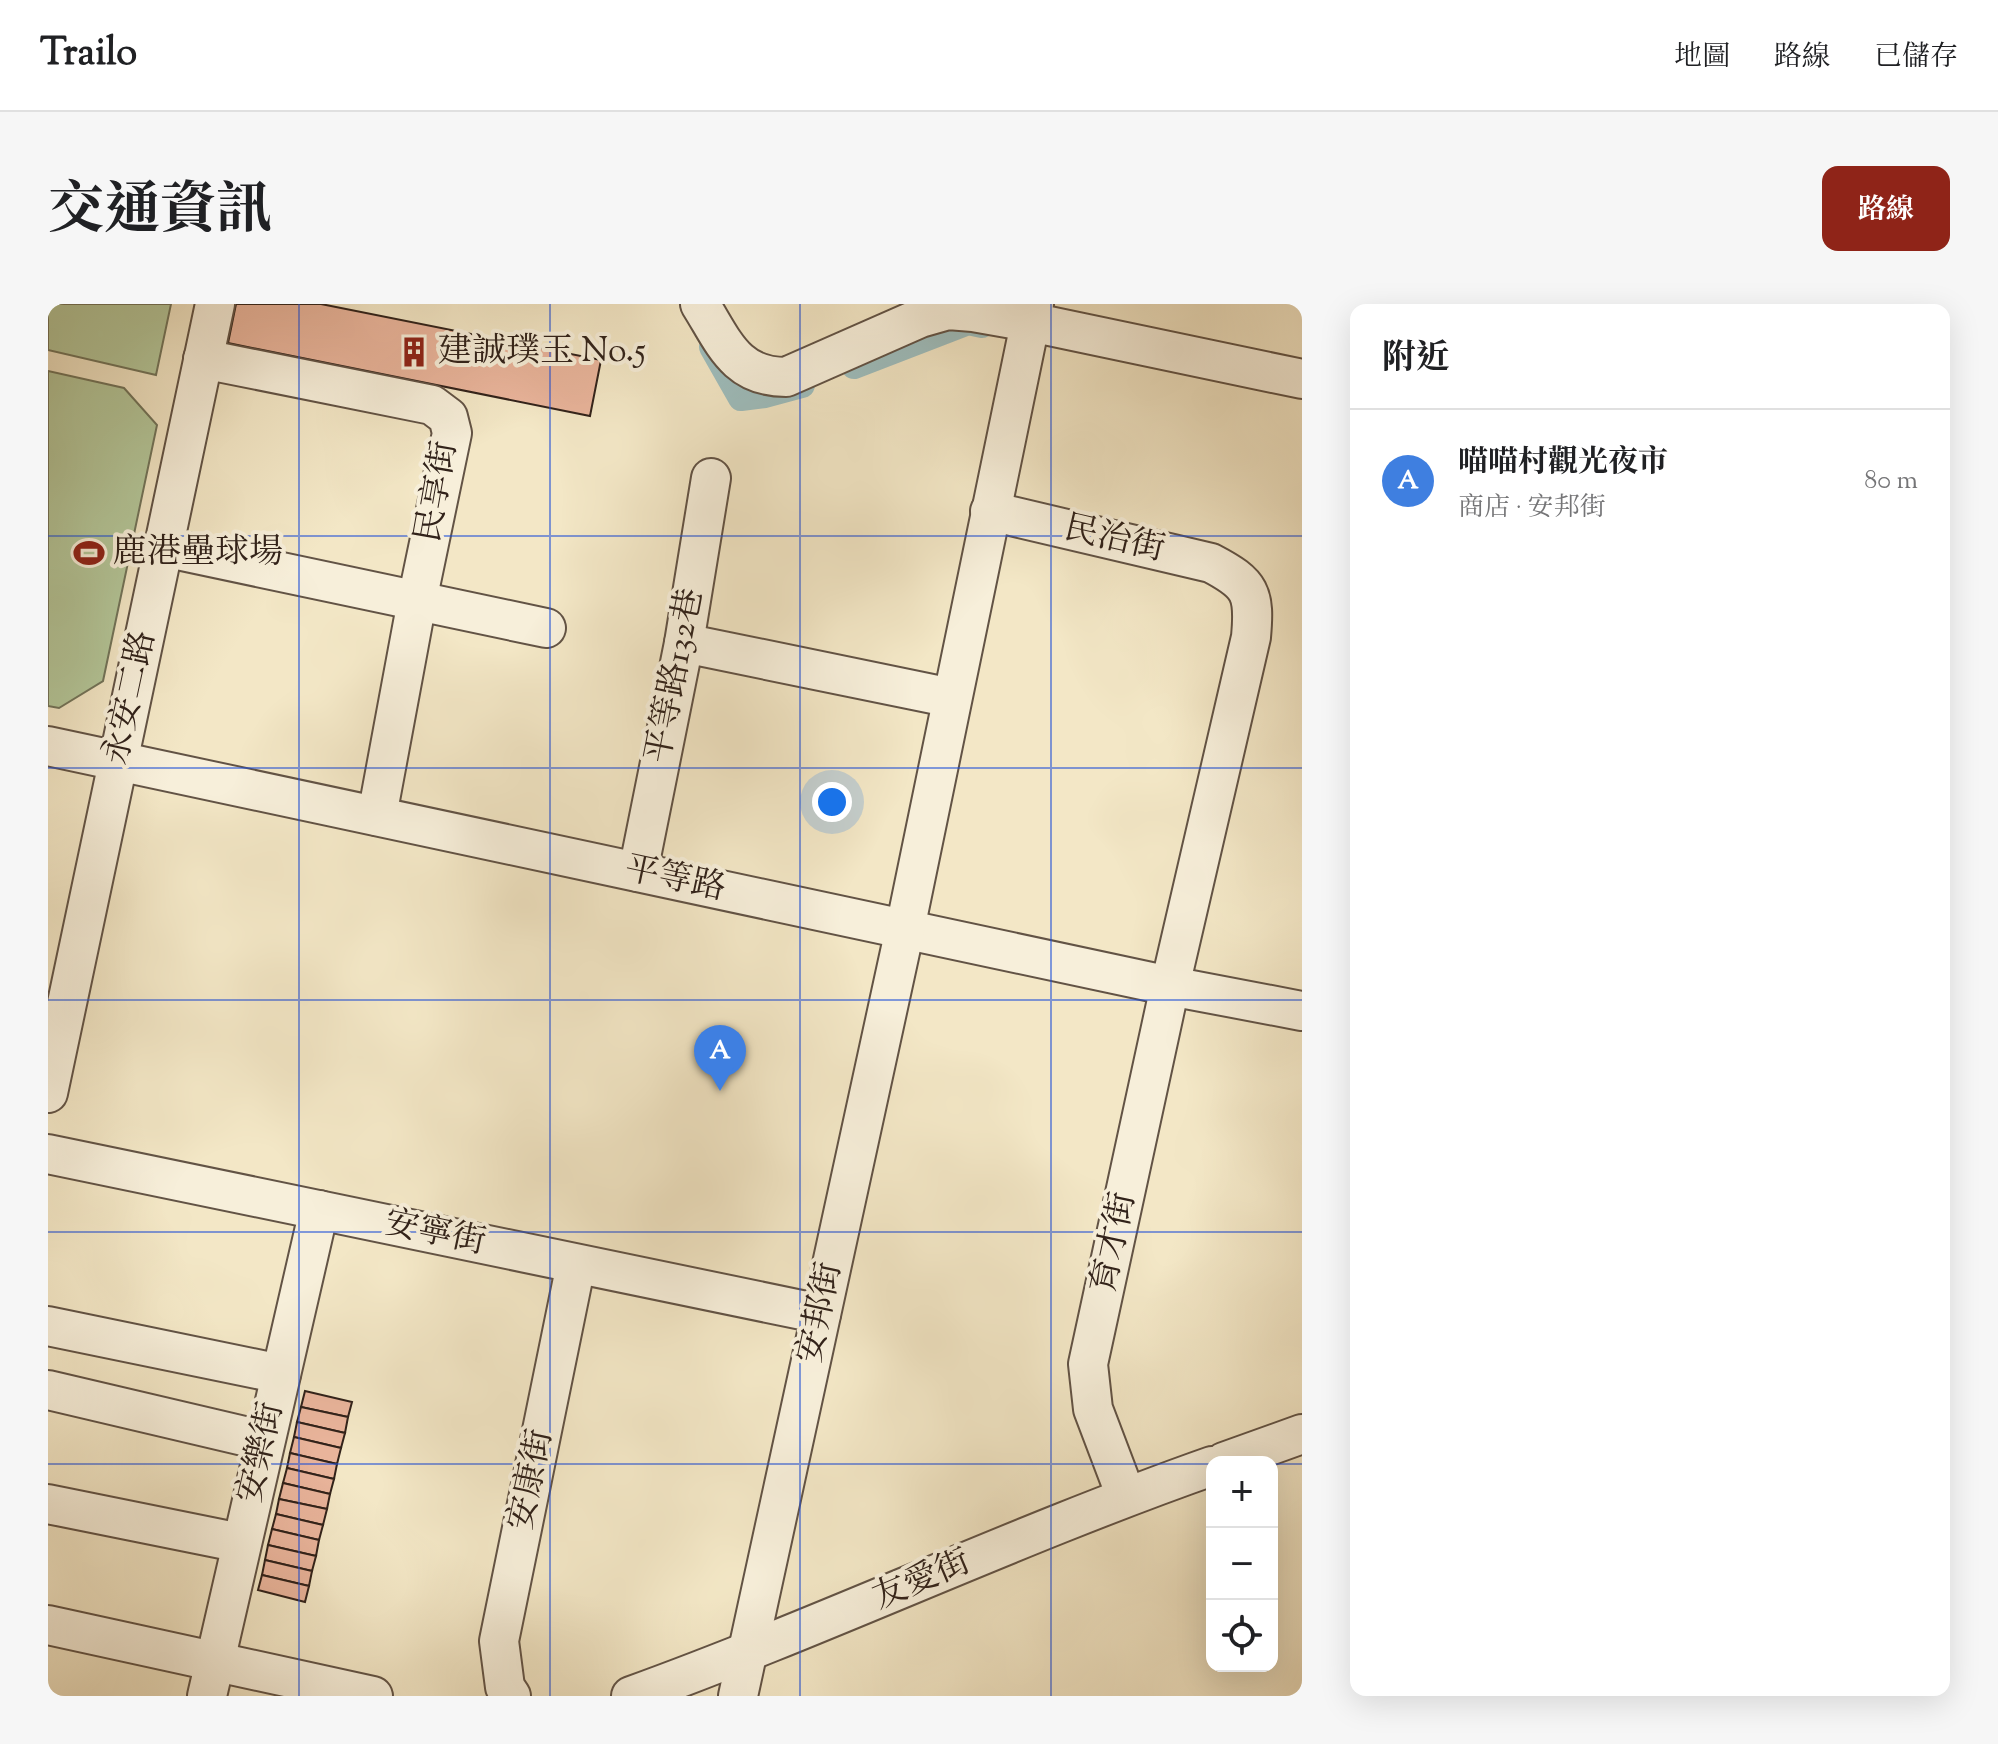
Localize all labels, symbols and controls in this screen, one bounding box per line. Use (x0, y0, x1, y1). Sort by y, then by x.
text: Trailo (40, 28, 137, 82)
text: 地圖 (1674, 38, 1730, 78)
text: 路線 (1774, 38, 1830, 78)
text: 已儲存 (1874, 38, 1958, 78)
button: 路線 (1822, 166, 1950, 251)
text: 交通資訊 (48, 173, 272, 254)
place label: 建誠璞玉 No.5 (438, 328, 646, 377)
building icon: 建誠璞玉 No.5 (397, 335, 431, 369)
text: 附近 (1382, 335, 1450, 384)
street label: 民享街 (405, 438, 471, 546)
text: 喵喵村觀光夜市 (1458, 442, 1668, 485)
text: A (1397, 463, 1419, 500)
text: 80 m (1864, 463, 1918, 500)
text: 商店 · 安邦街 (1458, 490, 1606, 527)
street label: 民治街 (1059, 505, 1169, 575)
place label: 鹿港壘球場 (113, 529, 283, 578)
sports icon: 鹿港壘球場 (72, 536, 106, 570)
street label: 平等路132巷 (635, 584, 717, 768)
street label: 永安二路 (93, 626, 169, 770)
your location (812, 782, 852, 822)
street label: 平等路 (620, 845, 730, 915)
pin: A (694, 1025, 746, 1091)
street label: 育才街 (1080, 1188, 1150, 1298)
street label: 安寧街 (380, 1199, 490, 1269)
street label: 安邦街 (786, 1258, 856, 1368)
street label: 安樂街 (227, 1398, 297, 1508)
street label: 安康街 (497, 1425, 567, 1535)
map controls (1206, 1456, 1278, 1672)
button: + (1206, 1456, 1278, 1528)
button: − (1206, 1528, 1278, 1600)
street label: 友愛街 (865, 1539, 979, 1623)
button: locate (1206, 1600, 1278, 1672)

